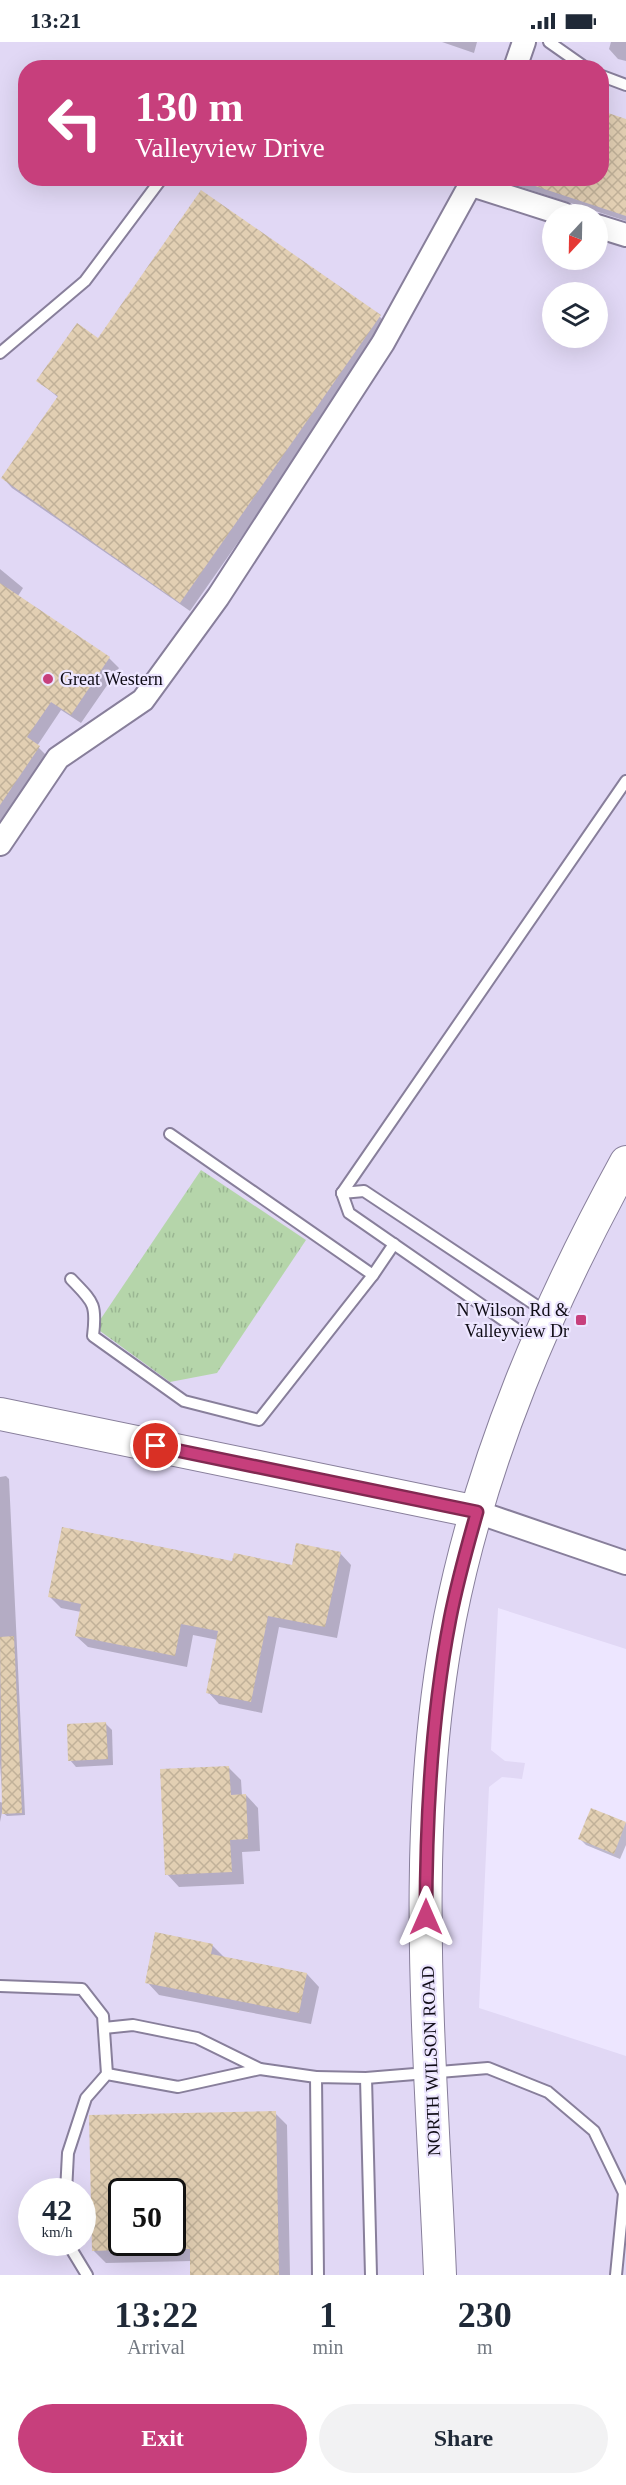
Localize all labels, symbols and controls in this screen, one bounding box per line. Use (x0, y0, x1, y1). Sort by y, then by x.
text: 13:21 (30, 8, 81, 33)
icon: left (36, 84, 114, 162)
text: 130 m (135, 84, 244, 130)
text: Valleyview Drive (135, 133, 325, 163)
north arrow (542, 204, 608, 270)
map controls (542, 204, 608, 348)
button: layers (542, 282, 608, 348)
place label: Great Western (60, 669, 163, 689)
marker: Great Western (41, 672, 55, 686)
place label: N Wilson Rd & Valleyview Dr (457, 1300, 569, 1341)
marker: N Wilson Rd & Valleyview Dr (574, 1313, 588, 1327)
pin (130, 1420, 181, 1471)
icon: arrive (139, 1429, 172, 1462)
position arrow (394, 1885, 458, 1949)
street label: NORTH WILSON ROAD (418, 1965, 444, 2157)
speed limit sign: 50 (108, 2178, 186, 2256)
text: 42 (42, 2193, 72, 2226)
text: km/h (42, 2224, 72, 2240)
text: 13:22 (114, 2295, 198, 2335)
text: 1 (319, 2295, 337, 2335)
text: 230 (458, 2295, 512, 2335)
text: Arrival (127, 2336, 185, 2358)
text: min (312, 2336, 344, 2358)
text: m (477, 2336, 493, 2358)
button: Exit (18, 2404, 307, 2473)
button: Share (319, 2404, 608, 2473)

